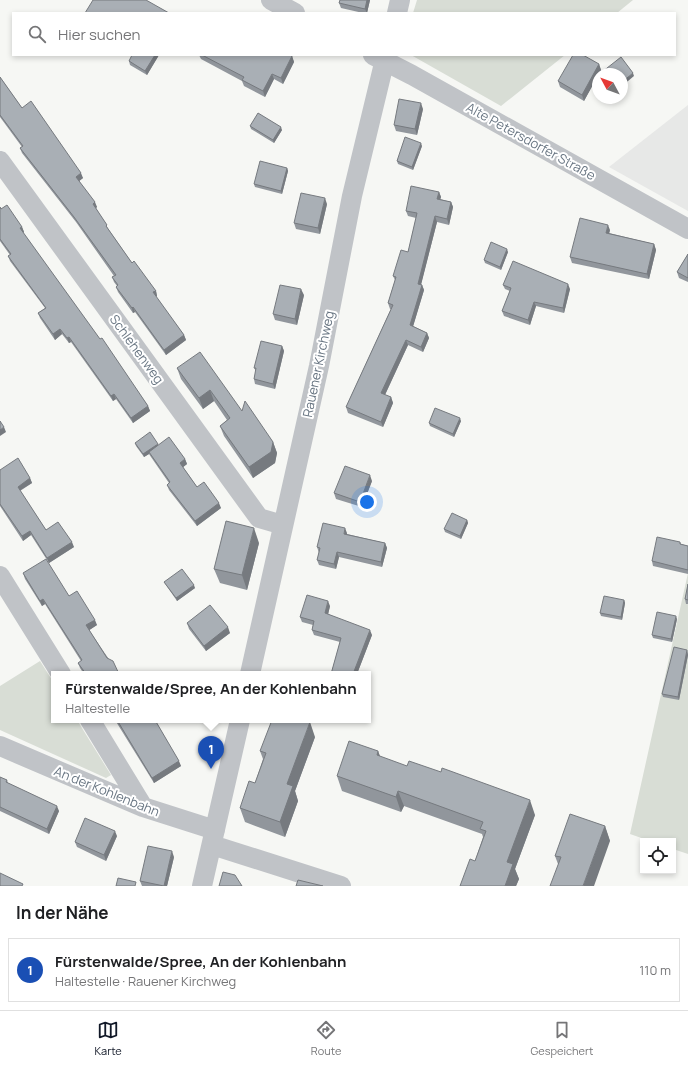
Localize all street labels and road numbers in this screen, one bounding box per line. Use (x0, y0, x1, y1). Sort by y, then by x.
street label: Alte Petersdorfer Straße (463, 98, 599, 184)
street label: Rauener Kirchweg (298, 309, 338, 419)
street label: Schlehenweg (106, 311, 168, 387)
street label: An der Kohlenbahn (52, 762, 162, 820)

